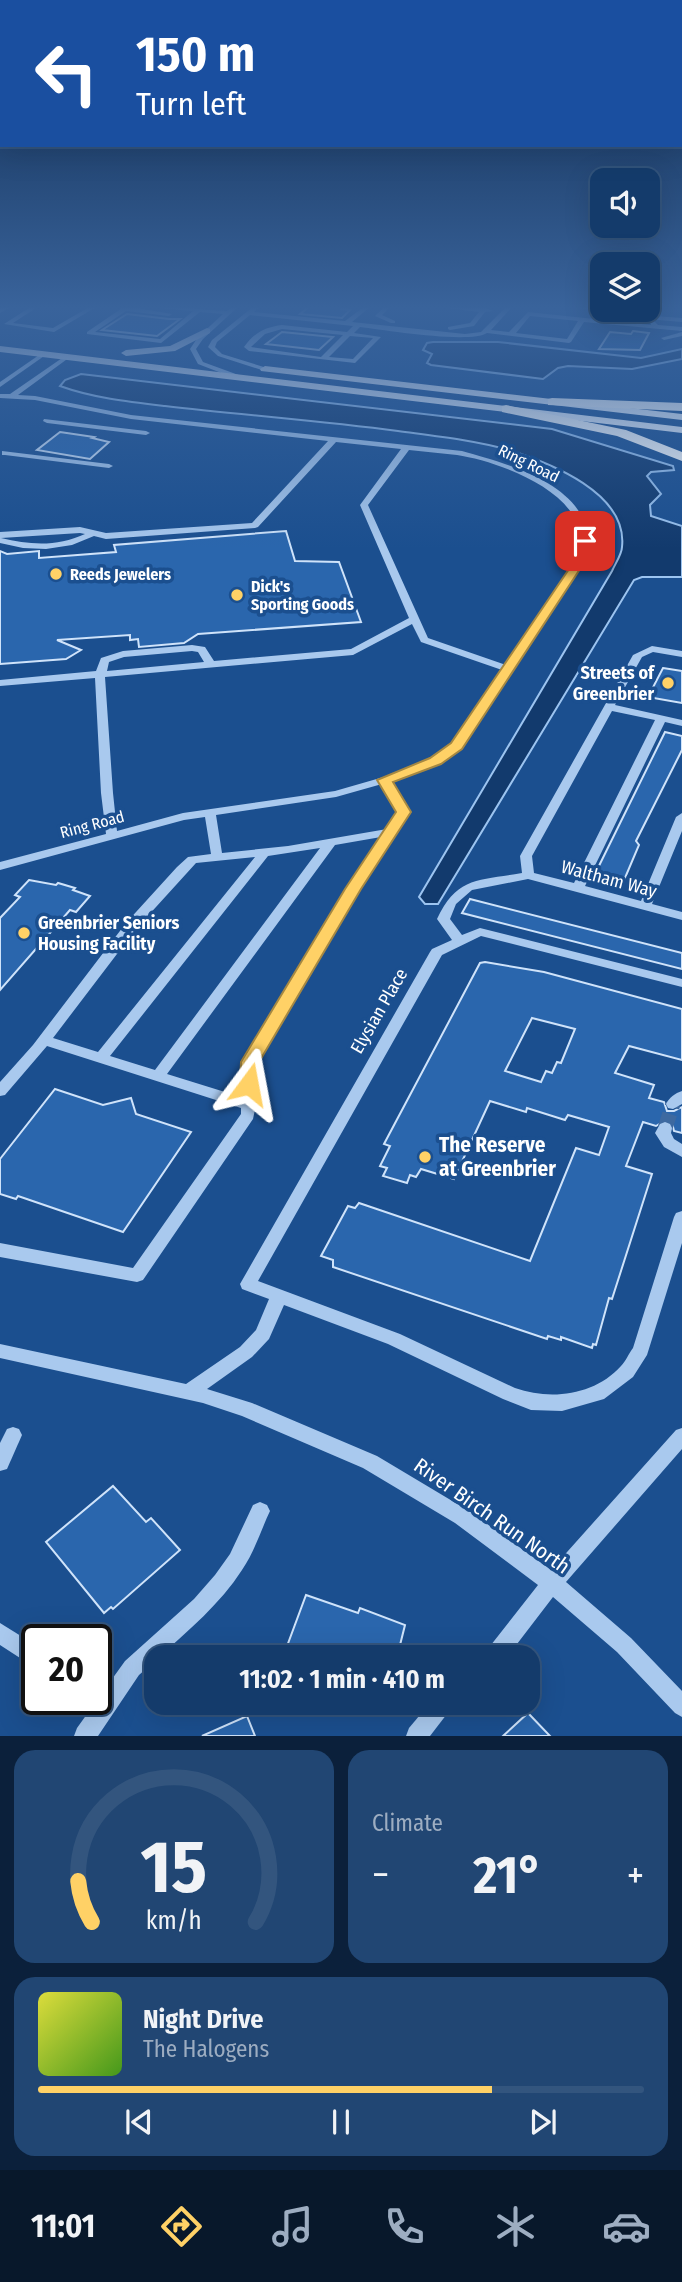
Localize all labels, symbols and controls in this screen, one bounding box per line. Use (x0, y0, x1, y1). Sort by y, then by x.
text: 150 m (136, 25, 255, 84)
icon: left (21, 28, 112, 119)
text: Turn left (136, 85, 246, 123)
map controls (590, 168, 660, 322)
button: sound (590, 168, 660, 238)
button: layers (590, 252, 660, 322)
street label: Ring Road (495, 441, 562, 486)
pin (555, 511, 615, 571)
icon: arrive (566, 522, 604, 560)
place label: Reeds Jewelers (70, 565, 171, 584)
marker: Reeds Jewelers (48, 566, 64, 582)
place label: Dick's Sporting Goods (251, 577, 354, 614)
marker: Dick's Sporting Goods (229, 587, 245, 603)
place label: Streets of Greenbrier (573, 662, 656, 705)
marker: Streets of Greenbrier (660, 675, 676, 691)
street label: Ring Road (58, 807, 126, 842)
street label: Waltham Way (559, 856, 659, 902)
place label: Greenbrier Seniors Housing Facility (38, 912, 179, 955)
marker: Greenbrier Seniors Housing Facility (16, 925, 32, 941)
street label: Elysian Place (346, 964, 412, 1057)
position arrow (212, 1047, 286, 1121)
place label: The Reserve at Greenbrier (439, 1132, 556, 1182)
marker: The Reserve at Greenbrier (417, 1149, 433, 1165)
street label: River Birch Run North (409, 1452, 575, 1580)
speed limit sign: 20 (21, 1624, 112, 1715)
text: 11:02 · 1 min · 410 m (239, 1664, 445, 1695)
text: Climate (372, 1809, 443, 1837)
text: 15 (141, 1825, 207, 1912)
text: 21° (473, 1844, 543, 1907)
text: − (372, 1852, 389, 1898)
text: + (627, 1852, 644, 1898)
text: km/h (146, 1906, 202, 1936)
text: Night Drive (143, 2004, 263, 2035)
text: The Halogens (143, 2035, 269, 2063)
icon: previous (120, 2103, 158, 2141)
icon: pause (322, 2103, 360, 2141)
icon: next (524, 2103, 562, 2141)
icon: directions (157, 2202, 206, 2251)
icon: music (268, 2202, 317, 2251)
icon: phone (380, 2202, 429, 2251)
icon: climate (491, 2202, 540, 2251)
icon: car (602, 2202, 651, 2251)
text: 11:01 (31, 2207, 95, 2245)

